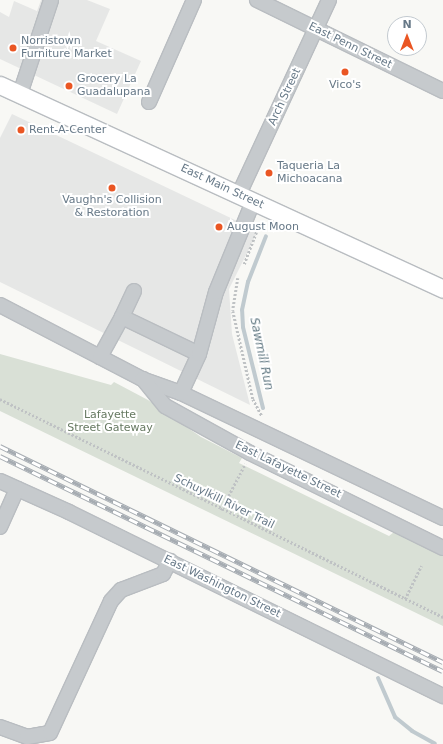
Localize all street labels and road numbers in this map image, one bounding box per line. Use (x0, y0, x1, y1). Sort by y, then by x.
street label: East Penn Street (306, 20, 394, 72)
street label: Arch Street (266, 66, 304, 128)
street label: East Main Street (178, 162, 266, 212)
street label: East Lafayette Street (233, 439, 343, 501)
street label: Schuylkill River Trail (172, 472, 276, 532)
street label: East Washington Street (161, 553, 283, 621)

